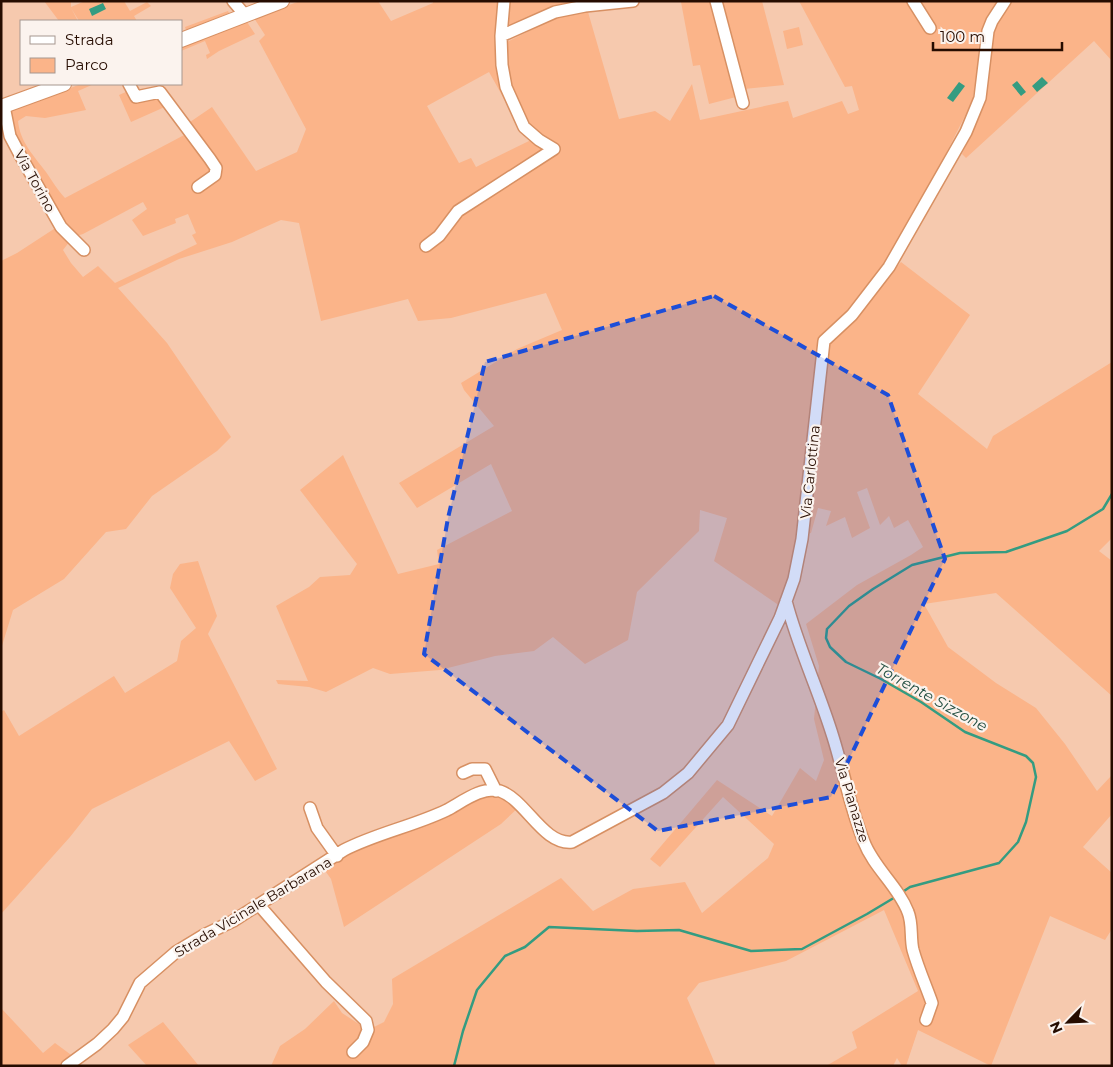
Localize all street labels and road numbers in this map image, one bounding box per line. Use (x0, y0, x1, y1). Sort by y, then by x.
street label: Via Torino (10, 147, 60, 216)
street label: Via Carlottina (796, 424, 824, 520)
street label: Via Pianazze (831, 755, 873, 845)
street label: Strada Vicinale Barbarana (171, 853, 335, 961)

